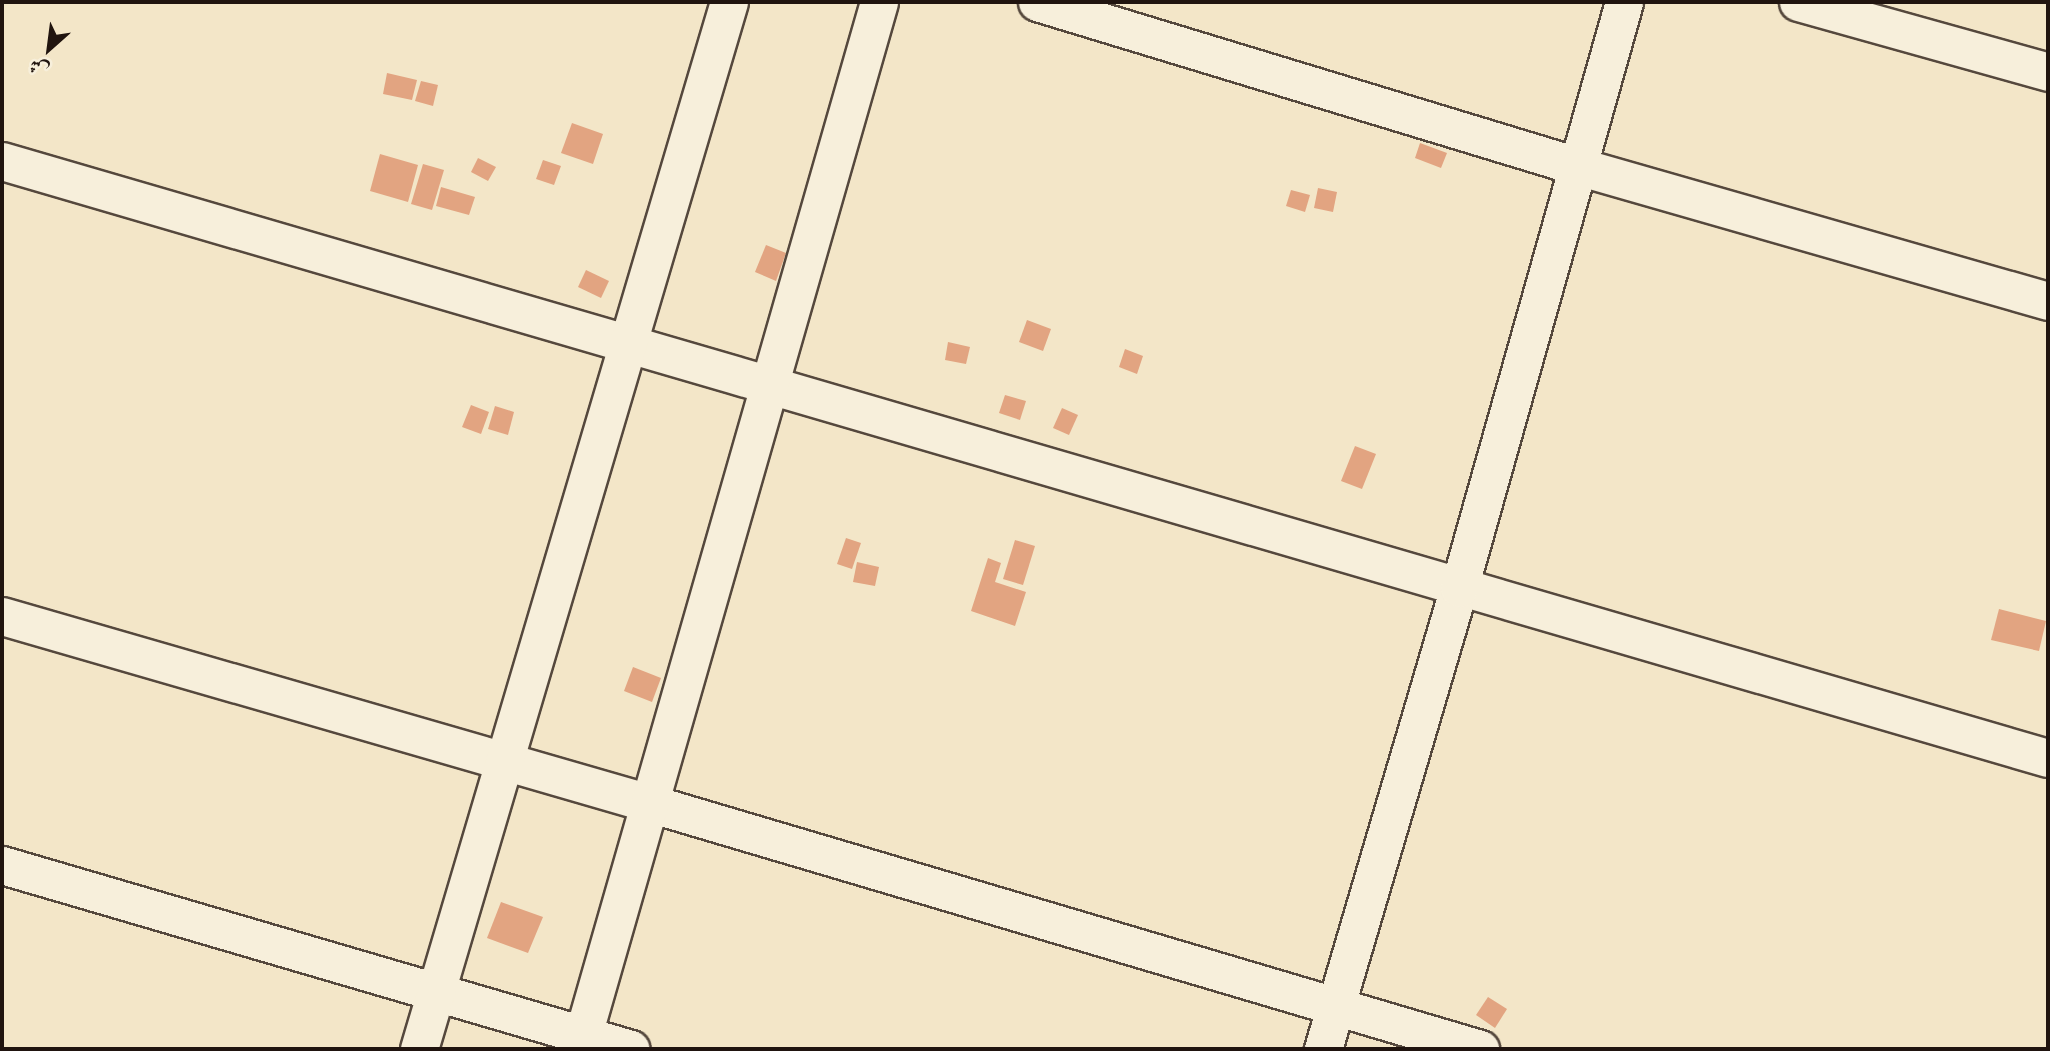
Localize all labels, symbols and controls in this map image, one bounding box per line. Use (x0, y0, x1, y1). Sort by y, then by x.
north arrow (14, 14, 84, 84)
text: ش (25, 53, 53, 83)

